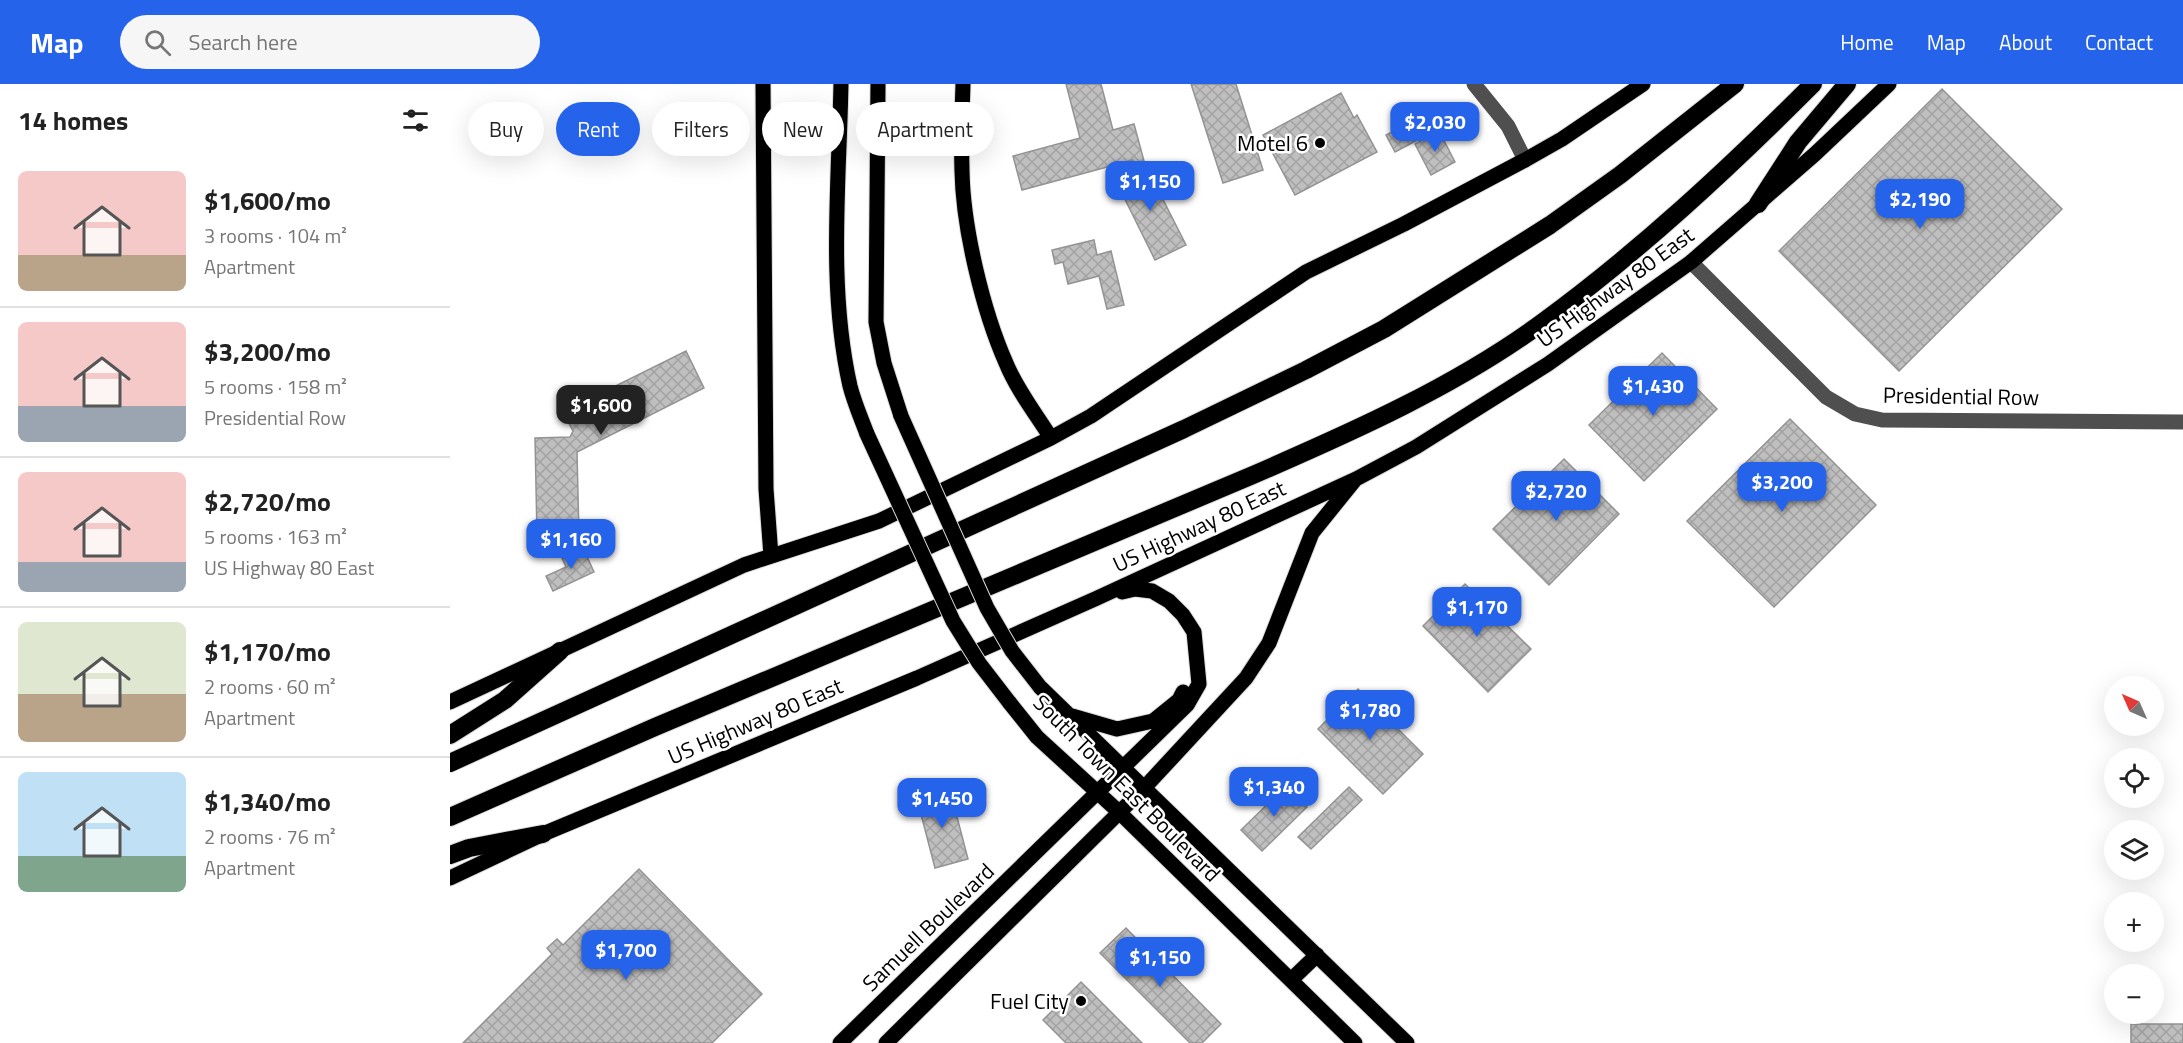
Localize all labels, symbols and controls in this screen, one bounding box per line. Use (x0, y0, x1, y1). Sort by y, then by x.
search box (120, 15, 540, 69)
text: Map (30, 21, 84, 64)
text: Search here (189, 25, 298, 59)
icon: search (141, 26, 174, 59)
text: Home (1840, 26, 1894, 58)
text: Map (1927, 26, 1966, 58)
text: About (1999, 26, 2052, 58)
text: Contact (2085, 26, 2153, 58)
text: 14 homes (18, 101, 128, 140)
chip: Buy (468, 102, 544, 156)
chip: Rent (556, 102, 640, 156)
chip: Filters (652, 102, 750, 156)
chip: New (762, 102, 844, 156)
chip: Apartment (856, 102, 994, 156)
pin: $2,030 (1386, 102, 1484, 153)
icon: filters (399, 104, 432, 137)
text: $2,030 (1404, 106, 1466, 137)
place label: Motel 6 (1237, 126, 1308, 160)
marker: Motel 6 (1313, 136, 1327, 150)
pin: $1,150 (1101, 161, 1199, 212)
text: $1,150 (1119, 165, 1181, 196)
pin: $2,190 (1871, 179, 1969, 230)
text: $1,600/mo (204, 181, 331, 220)
text: $2,190 (1889, 183, 1951, 214)
icon: home (66, 195, 138, 267)
street label: US Highway 80 East (1529, 218, 1701, 356)
text: 3 rooms · 104 m² (204, 220, 347, 251)
text: Apartment (204, 251, 295, 282)
text: $3,200/mo (204, 332, 331, 371)
icon: home (66, 346, 138, 418)
pin: $1,430 (1604, 366, 1702, 417)
text: $1,430 (1622, 370, 1684, 401)
text: 5 rooms · 158 m² (204, 371, 347, 402)
street label: Presidential Row (1883, 378, 2040, 414)
pin: $1,600 (552, 385, 650, 436)
text: $1,600 (570, 389, 632, 420)
text: Presidential Row (204, 402, 346, 433)
pin: $3,200 (1733, 462, 1831, 513)
text: $3,200 (1751, 466, 1813, 497)
street label: US Highway 80 East (1107, 471, 1291, 581)
pin: $2,720 (1507, 471, 1605, 522)
text: $2,720 (1525, 475, 1587, 506)
text: $2,720/mo (204, 482, 331, 521)
icon: home (66, 496, 138, 568)
pin: $1,160 (522, 519, 620, 570)
text: 5 rooms · 163 m² (204, 521, 347, 552)
text: $1,160 (540, 523, 602, 554)
text: US Highway 80 East (204, 552, 374, 583)
pin: $1,170 (1428, 587, 1526, 638)
text: $1,170 (1446, 591, 1508, 622)
text: $1,170/mo (204, 632, 331, 671)
icon: home (66, 646, 138, 718)
street label: US Highway 80 East (662, 669, 848, 773)
text: 2 rooms · 60 m² (204, 671, 336, 702)
north arrow (2104, 676, 2164, 736)
map controls (2104, 676, 2164, 1024)
street label: South Town East Boulevard (1025, 686, 1229, 890)
pin: $1,780 (1321, 690, 1419, 741)
text: $1,780 (1339, 694, 1401, 725)
text: Apartment (204, 702, 295, 733)
button: locate (2104, 748, 2164, 808)
pin: $1,340 (1225, 767, 1323, 818)
text: $1,340 (1243, 771, 1305, 802)
pin: $1,450 (893, 778, 991, 829)
text: $1,340/mo (204, 782, 331, 821)
text: $1,450 (911, 782, 973, 813)
icon: home (66, 796, 138, 868)
button: layers (2104, 820, 2164, 880)
text: 2 rooms · 76 m² (204, 821, 336, 852)
text: Apartment (204, 852, 295, 883)
street label: Samuell Boulevard (854, 855, 1002, 999)
button: + (2104, 892, 2164, 952)
pin: $1,700 (577, 930, 675, 981)
text: $1,700 (595, 934, 657, 965)
pin: $1,150 (1111, 937, 1209, 988)
text: $1,150 (1129, 941, 1191, 972)
button: − (2104, 964, 2164, 1024)
place label: Fuel City (990, 984, 1069, 1018)
marker: Fuel City (1074, 994, 1088, 1008)

